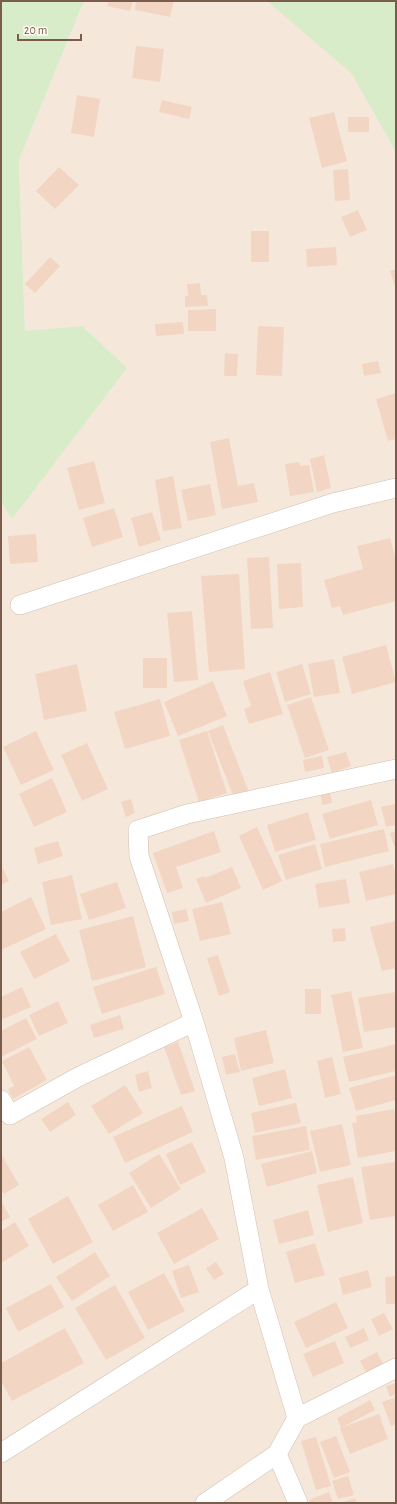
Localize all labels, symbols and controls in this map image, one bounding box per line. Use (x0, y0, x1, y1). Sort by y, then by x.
scale bar (18, 16, 81, 42)
text: 20 m (24, 24, 47, 36)

